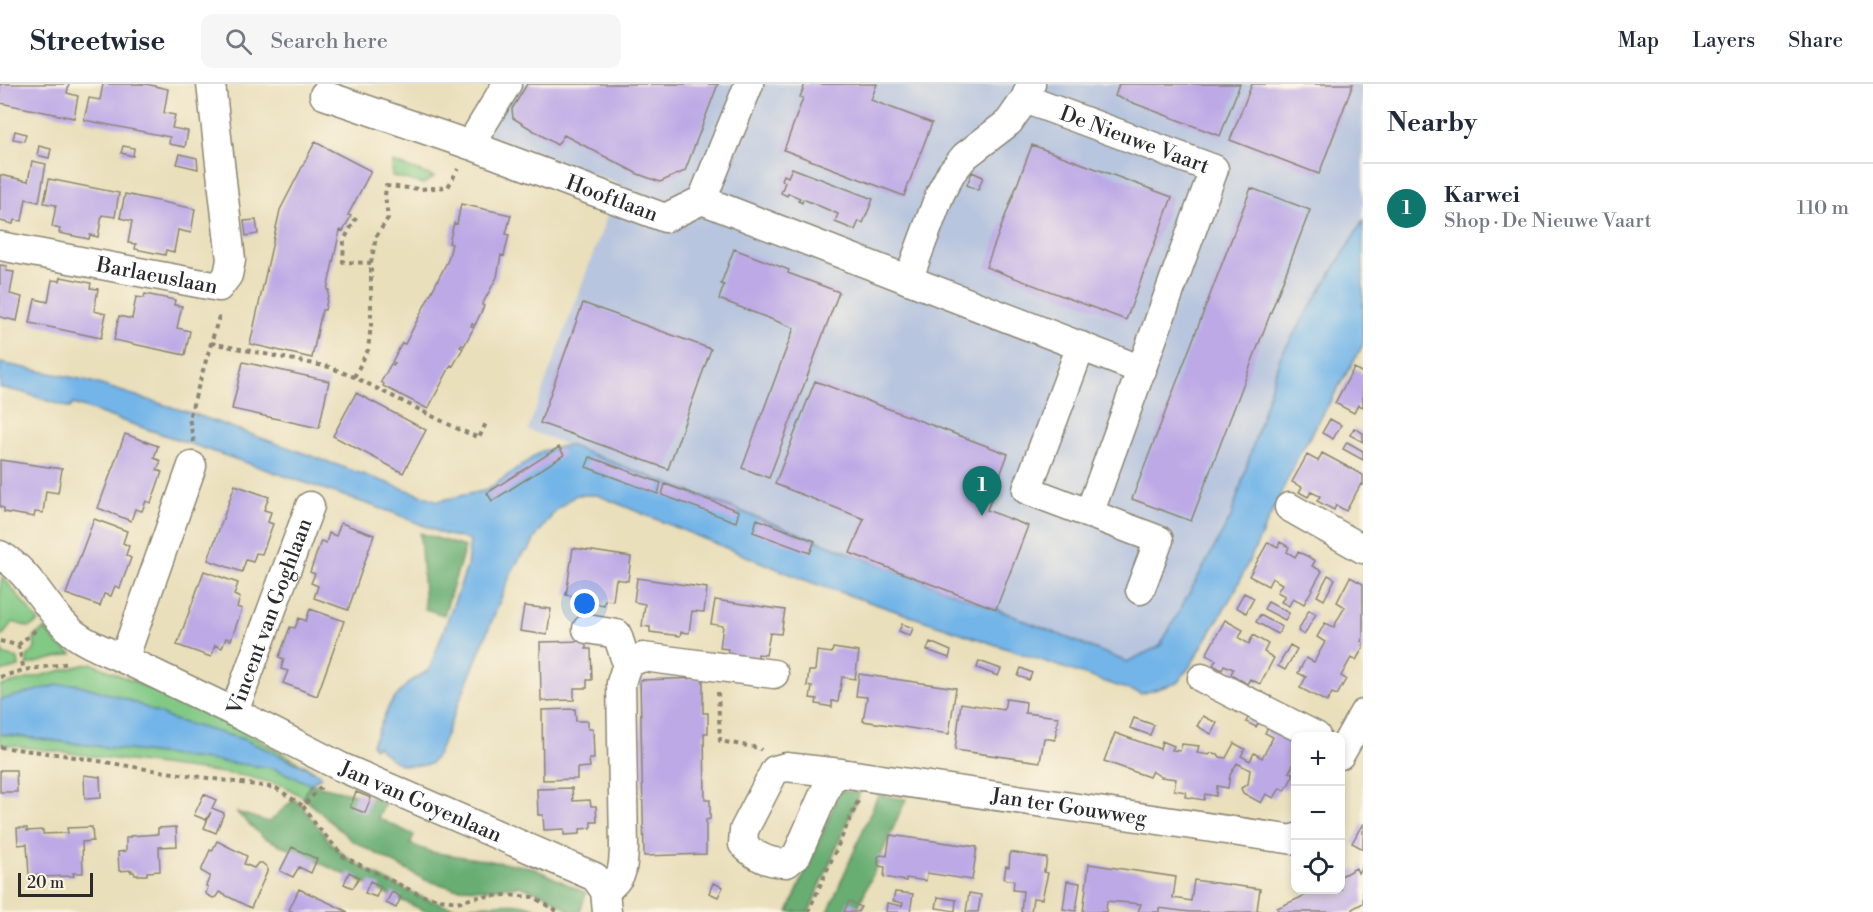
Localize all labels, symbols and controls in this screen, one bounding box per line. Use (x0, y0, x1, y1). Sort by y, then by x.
search box (201, 14, 621, 68)
text: Streetwise (30, 24, 165, 59)
icon: search (222, 25, 255, 58)
text: Search here (270, 28, 388, 55)
text: Map (1618, 28, 1659, 54)
text: Layers (1692, 28, 1755, 54)
text: Share (1788, 28, 1843, 54)
street label: De Nieuwe Vaart (1056, 101, 1213, 180)
text: Nearby (1387, 107, 1477, 139)
street label: Hooftlaan (562, 170, 662, 228)
text: Karwei (1444, 182, 1520, 209)
text: 1 (1402, 196, 1411, 221)
text: 110 m (1797, 196, 1849, 221)
text: Shop · De Nieuwe Vaart (1444, 209, 1651, 234)
street label: Barlaeuslaan (93, 252, 220, 301)
pin: 1 (962, 466, 1002, 516)
street label: Vincent van Goghlaan (222, 514, 319, 719)
your location (570, 589, 599, 618)
map controls (1291, 732, 1345, 894)
button: + (1291, 732, 1345, 786)
street label: Jan van Goyenlaan (334, 756, 506, 849)
street label: Jan ter Gouwweg (988, 783, 1149, 832)
button: − (1291, 786, 1345, 840)
button: locate (1291, 840, 1345, 894)
scale bar (18, 870, 93, 898)
text: 20 m (27, 873, 64, 893)

